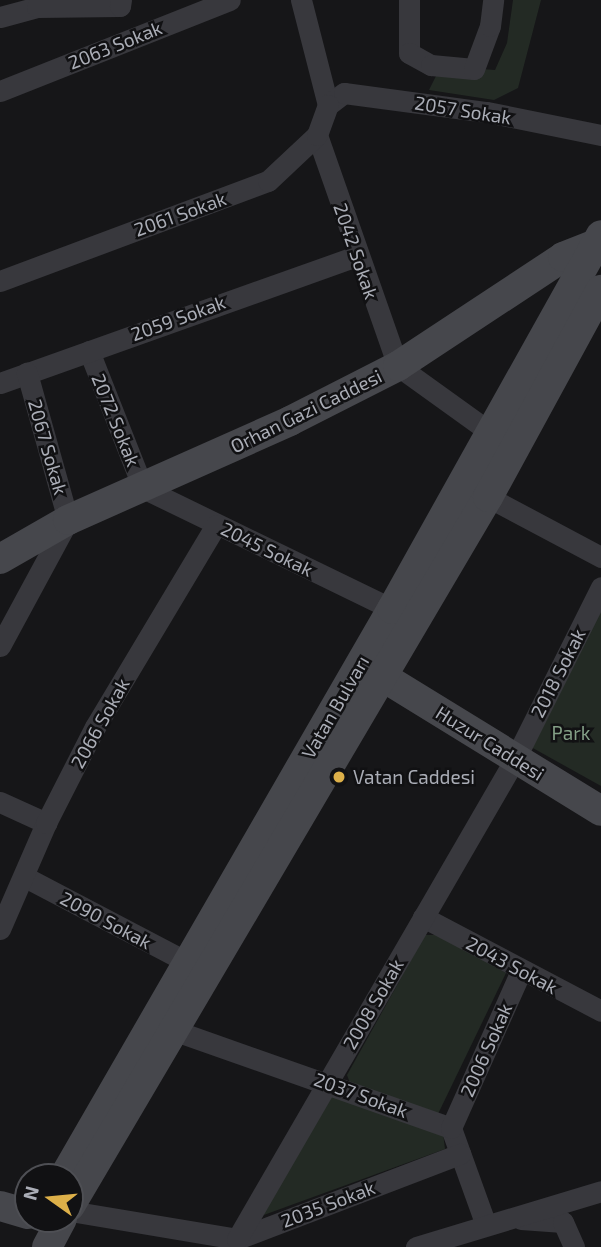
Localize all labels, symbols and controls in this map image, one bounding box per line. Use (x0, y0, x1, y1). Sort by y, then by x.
street label: 2063 Sokak (65, 16, 165, 74)
street label: 2057 Sokak (413, 91, 513, 129)
street label: 2061 Sokak (131, 187, 229, 241)
street label: 2042 Sokak (329, 200, 383, 302)
street label: 2059 Sokak (128, 290, 228, 346)
street label: Orhan Gazi Caddesi (227, 364, 385, 458)
street label: 2072 Sokak (87, 370, 145, 470)
street label: 2067 Sokak (24, 397, 72, 497)
street label: 2045 Sokak (217, 517, 317, 581)
street label: 2018 Sokak (526, 625, 590, 721)
street label: Vatan Bulvarı (296, 652, 374, 762)
street label: 2066 Sokak (66, 674, 134, 772)
street label: Huzur Caddesi (432, 701, 548, 785)
park label: Park (552, 722, 590, 744)
place label: Vatan Caddesi (353, 766, 475, 788)
marker: Vatan Caddesi (331, 769, 347, 785)
street label: 2090 Sokak (57, 886, 155, 954)
street label: 2043 Sokak (463, 931, 561, 999)
street label: 2008 Sokak (338, 955, 408, 1053)
street label: 2006 Sokak (455, 1000, 517, 1100)
street label: 2037 Sokak (311, 1068, 411, 1122)
north arrow (14, 1163, 84, 1233)
street label: 2035 Sokak (278, 1176, 378, 1232)
text: N (17, 1183, 43, 1203)

